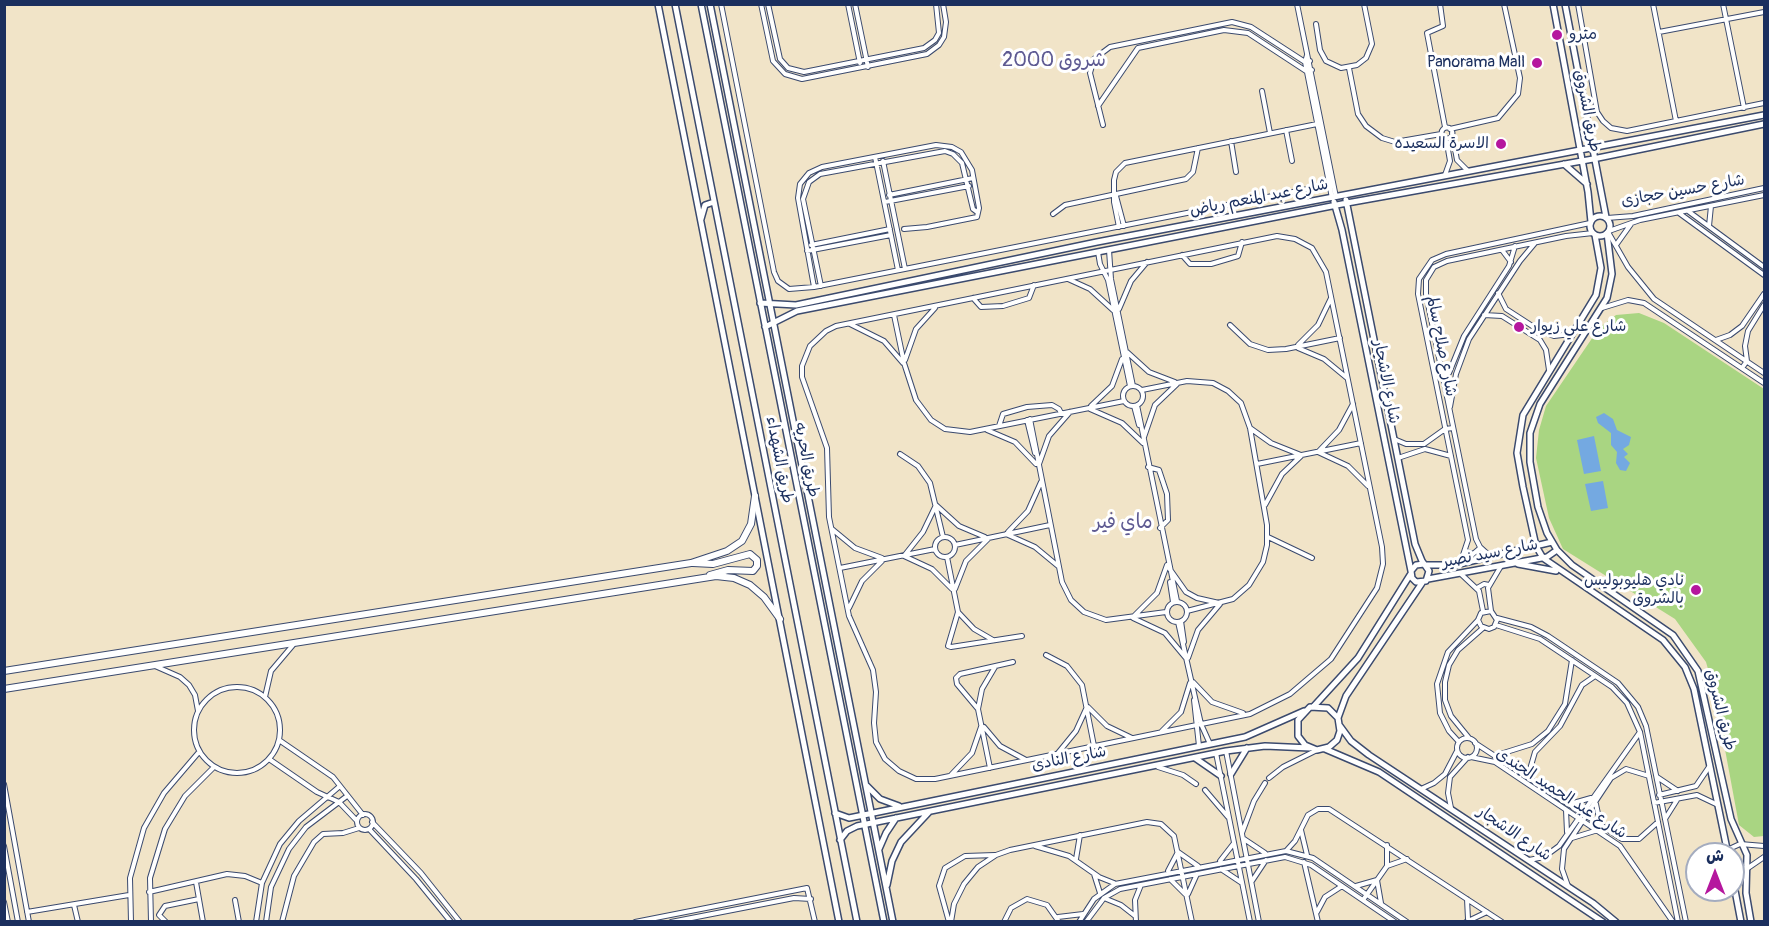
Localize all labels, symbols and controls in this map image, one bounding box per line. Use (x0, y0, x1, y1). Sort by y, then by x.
place label: مترو (1569, 25, 1597, 45)
marker: مترو (1550, 28, 1564, 42)
district label: شروق 2000 (1002, 49, 1106, 73)
place label: Panorama Mall (1427, 53, 1525, 73)
marker: Panorama Mall (1530, 56, 1544, 70)
street label: طريق الشروق (1570, 68, 1604, 154)
place label: الاسرة السعيده (1395, 134, 1489, 154)
marker: الاسرة السعيده (1494, 137, 1508, 151)
street label: شارع حسين حجازى (1620, 171, 1746, 211)
street label: شارع عبد المنعم رياض (1188, 175, 1330, 221)
street label: شارع صلاح سالم (1422, 294, 1460, 398)
place label: شارع علي زيوار (1531, 317, 1626, 337)
marker: شارع علي زيوار (1512, 320, 1526, 334)
street label: شارع الاشجار (1368, 338, 1404, 426)
street label: طريق الشهداء (761, 415, 797, 505)
street label: طريق الحريه (789, 421, 823, 499)
district label: ماي فير (1093, 511, 1153, 535)
street label: شارع سيد نصير (1440, 535, 1540, 573)
place label: نادي هليوبوليس بالشروق (1584, 571, 1684, 609)
marker: نادي هليوبوليس بالشروق (1689, 583, 1703, 597)
street label: طريق الشروق (1701, 667, 1739, 753)
street label: شارع النادى (1030, 742, 1108, 776)
street label: شارع عبد الحميد الجندى (1492, 744, 1630, 844)
street label: شارع الاشجار (1473, 802, 1555, 866)
north arrow (1685, 842, 1745, 902)
text: ش (1706, 846, 1724, 866)

